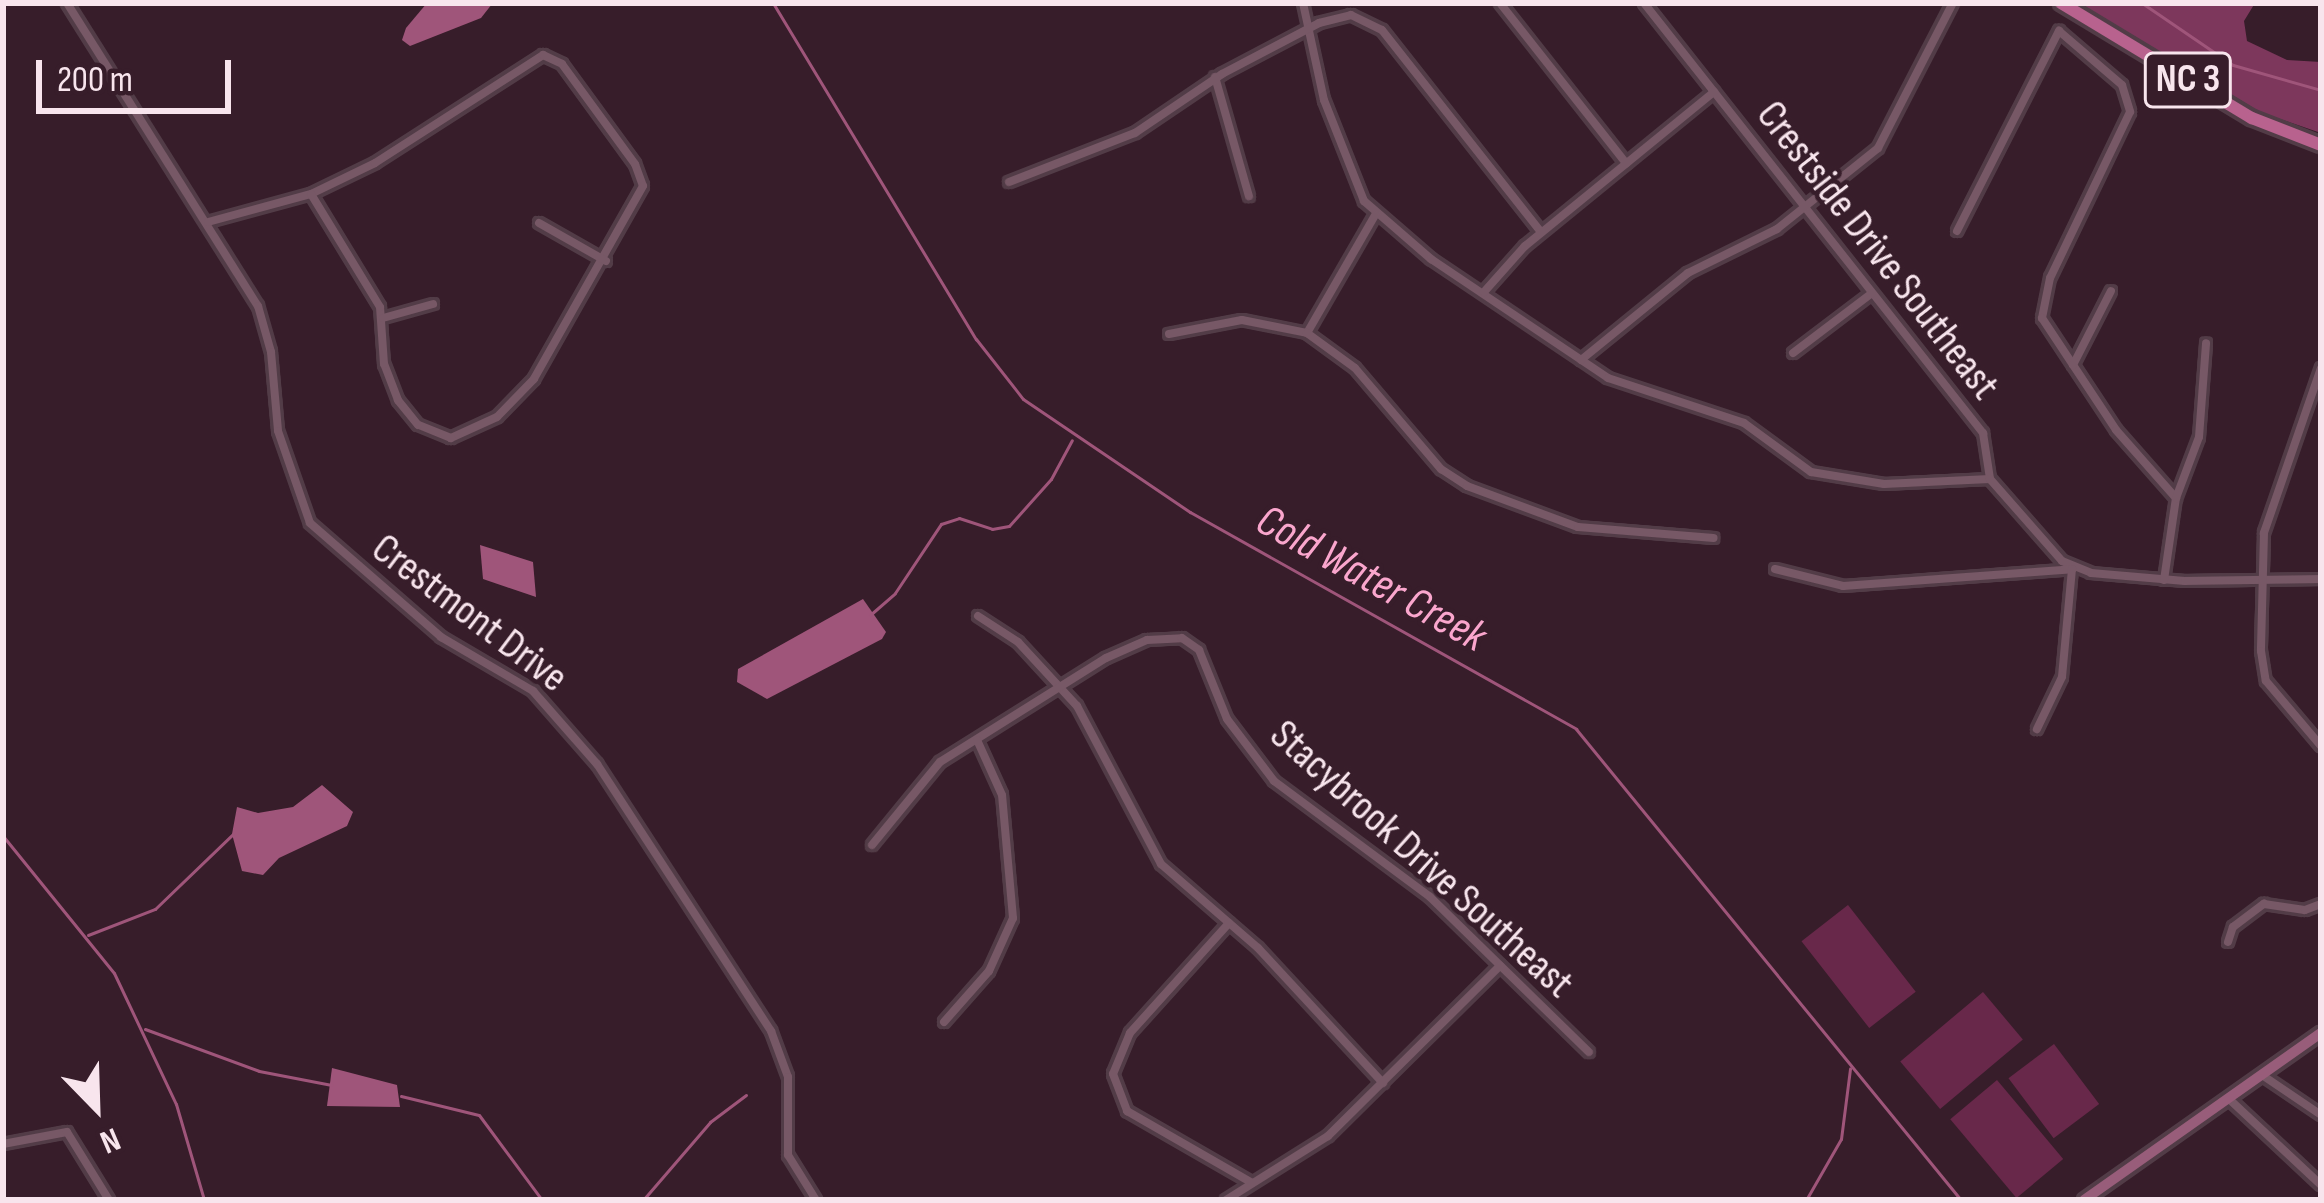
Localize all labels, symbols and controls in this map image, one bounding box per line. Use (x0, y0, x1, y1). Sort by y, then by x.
scale bar (42, 36, 237, 110)
road number: NC 3 (2143, 47, 2233, 113)
text: 200 m (57, 59, 133, 102)
street label: Crestside Drive Southeast (1745, 92, 2009, 410)
water label: Cold Water Creek (1247, 494, 1495, 664)
street label: Crestmont Drive (361, 524, 577, 704)
street label: Stacybrook Drive Southeast (1259, 711, 1583, 1009)
north arrow (36, 1047, 156, 1167)
text: N (94, 1118, 126, 1162)

